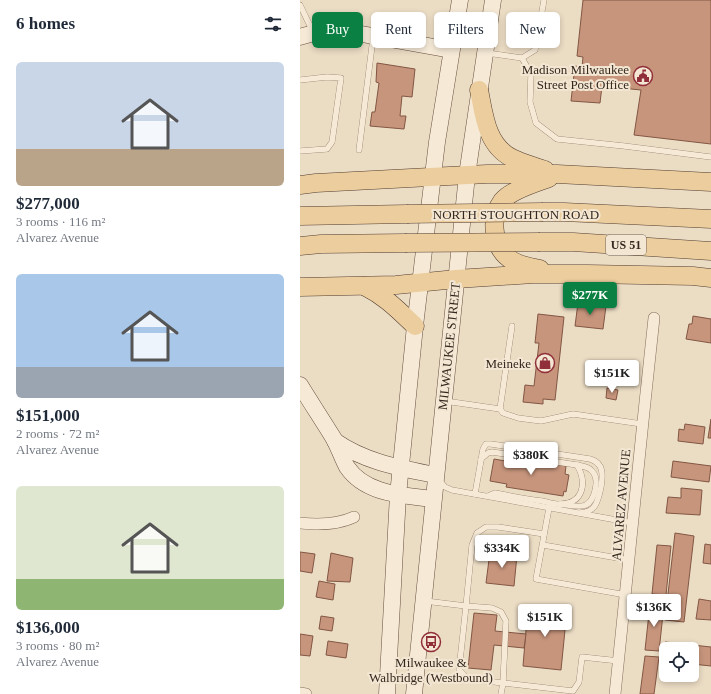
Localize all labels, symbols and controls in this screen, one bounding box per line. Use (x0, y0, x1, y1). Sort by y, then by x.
chip: Buy (312, 12, 363, 48)
chip: Rent (371, 12, 426, 48)
chip: Filters (434, 12, 498, 48)
chip: New (506, 12, 560, 48)
icon: filters (262, 13, 284, 35)
text: 6 homes (16, 14, 75, 33)
place label: Madison Milwaukee Street Post Office (522, 62, 629, 92)
public building icon: Madison Milwaukee Street Post Office (632, 65, 654, 87)
icon: home (114, 88, 186, 160)
text: $277,000 (16, 194, 80, 213)
street label: NORTH STOUGHTON ROAD (433, 207, 599, 222)
text: 3 rooms · 116 m² (16, 214, 105, 229)
text: Alvarez Avenue (16, 230, 99, 245)
road number: US 51 (606, 235, 646, 255)
street label: MILWAUKEE STREET (435, 281, 463, 411)
pin: $277K (562, 282, 618, 316)
text: $277K (572, 287, 608, 302)
icon: home (114, 300, 186, 372)
shop icon: Meineke (534, 352, 556, 374)
place label: Meineke (486, 356, 531, 371)
pin: $151K (584, 360, 640, 394)
text: $151K (594, 365, 630, 380)
text: $151,000 (16, 406, 80, 425)
text: 2 rooms · 72 m² (16, 426, 99, 441)
text: Alvarez Avenue (16, 442, 99, 457)
pin: $380K (503, 442, 559, 476)
text: $380K (513, 447, 549, 462)
street label: ALVAREZ AVENUE (609, 448, 633, 561)
icon: home (114, 512, 186, 584)
pin: $334K (474, 535, 530, 569)
text: $334K (484, 540, 520, 555)
pin: $136K (626, 594, 682, 628)
text: $136K (636, 599, 672, 614)
pin: $151K (517, 604, 573, 638)
text: $151K (527, 609, 563, 624)
text: $136,000 (16, 618, 80, 637)
bus stop icon: Milwaukee & Walbridge (Westbound) (420, 631, 442, 653)
text: 3 rooms · 80 m² (16, 638, 99, 653)
map controls (659, 642, 699, 682)
button: locate (659, 642, 699, 682)
text: Alvarez Avenue (16, 654, 99, 669)
place label: Milwaukee & Walbridge (Westbound) (369, 655, 493, 685)

